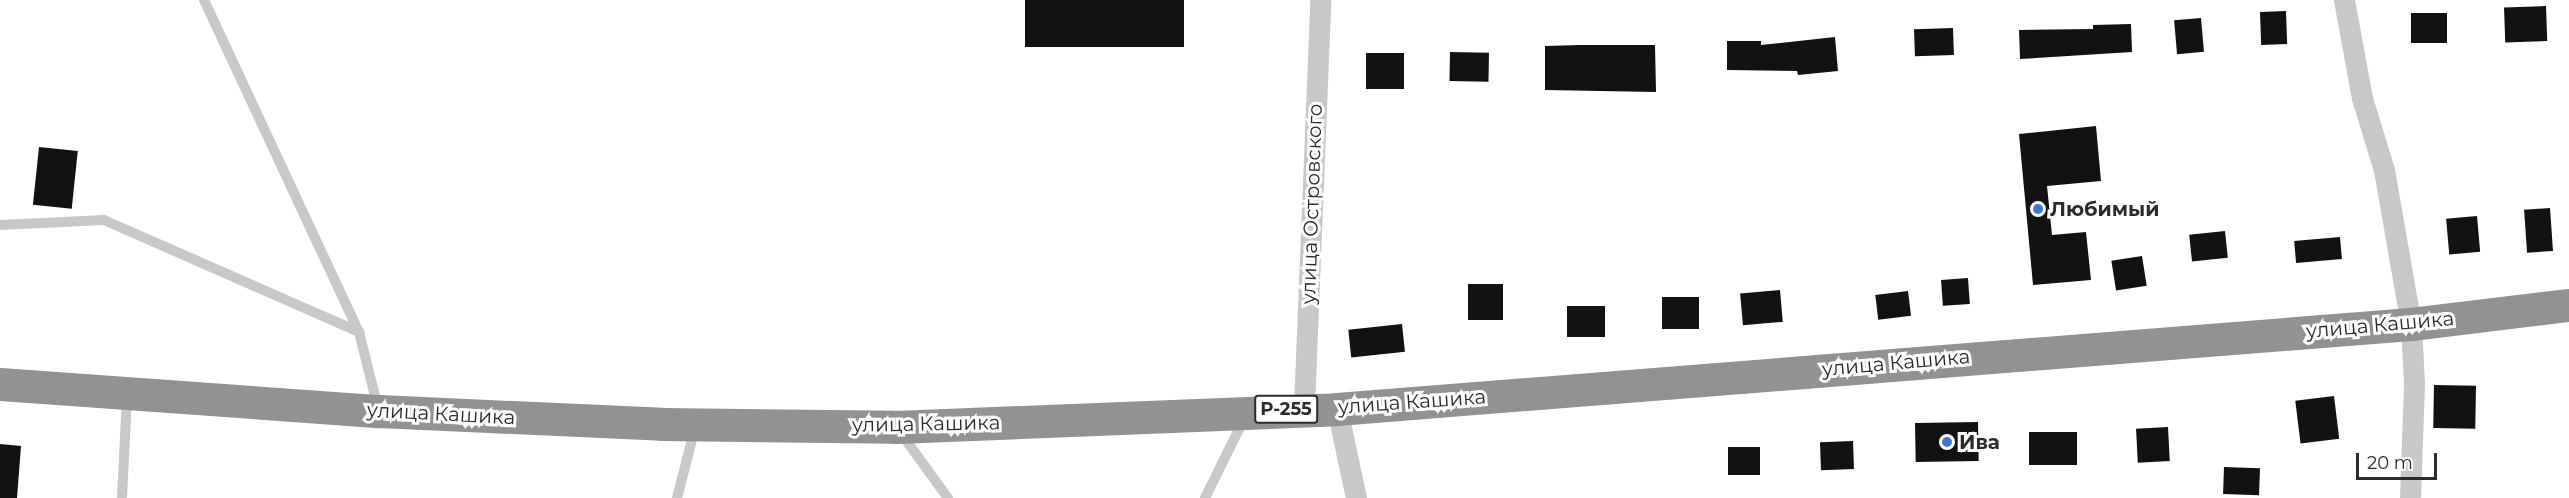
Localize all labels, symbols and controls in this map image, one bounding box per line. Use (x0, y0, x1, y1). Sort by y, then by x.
street label: улица Островского (1297, 103, 1327, 305)
place label: Любимый (2050, 197, 2159, 221)
marker: Любимый (2031, 202, 2045, 216)
street label: улица Кашика (2305, 307, 2455, 343)
street label: улица Кашика (1821, 345, 1971, 381)
street label: улица Кашика (1337, 385, 1487, 419)
road number: Р-255 (1253, 394, 1319, 424)
street label: улица Кашика (366, 398, 516, 430)
street label: улица Кашика (852, 411, 1000, 437)
place label: Ива (1959, 430, 2000, 454)
marker: Ива (1940, 435, 1954, 449)
scale bar (2359, 441, 2440, 479)
text: 20 m (2367, 452, 2413, 474)

